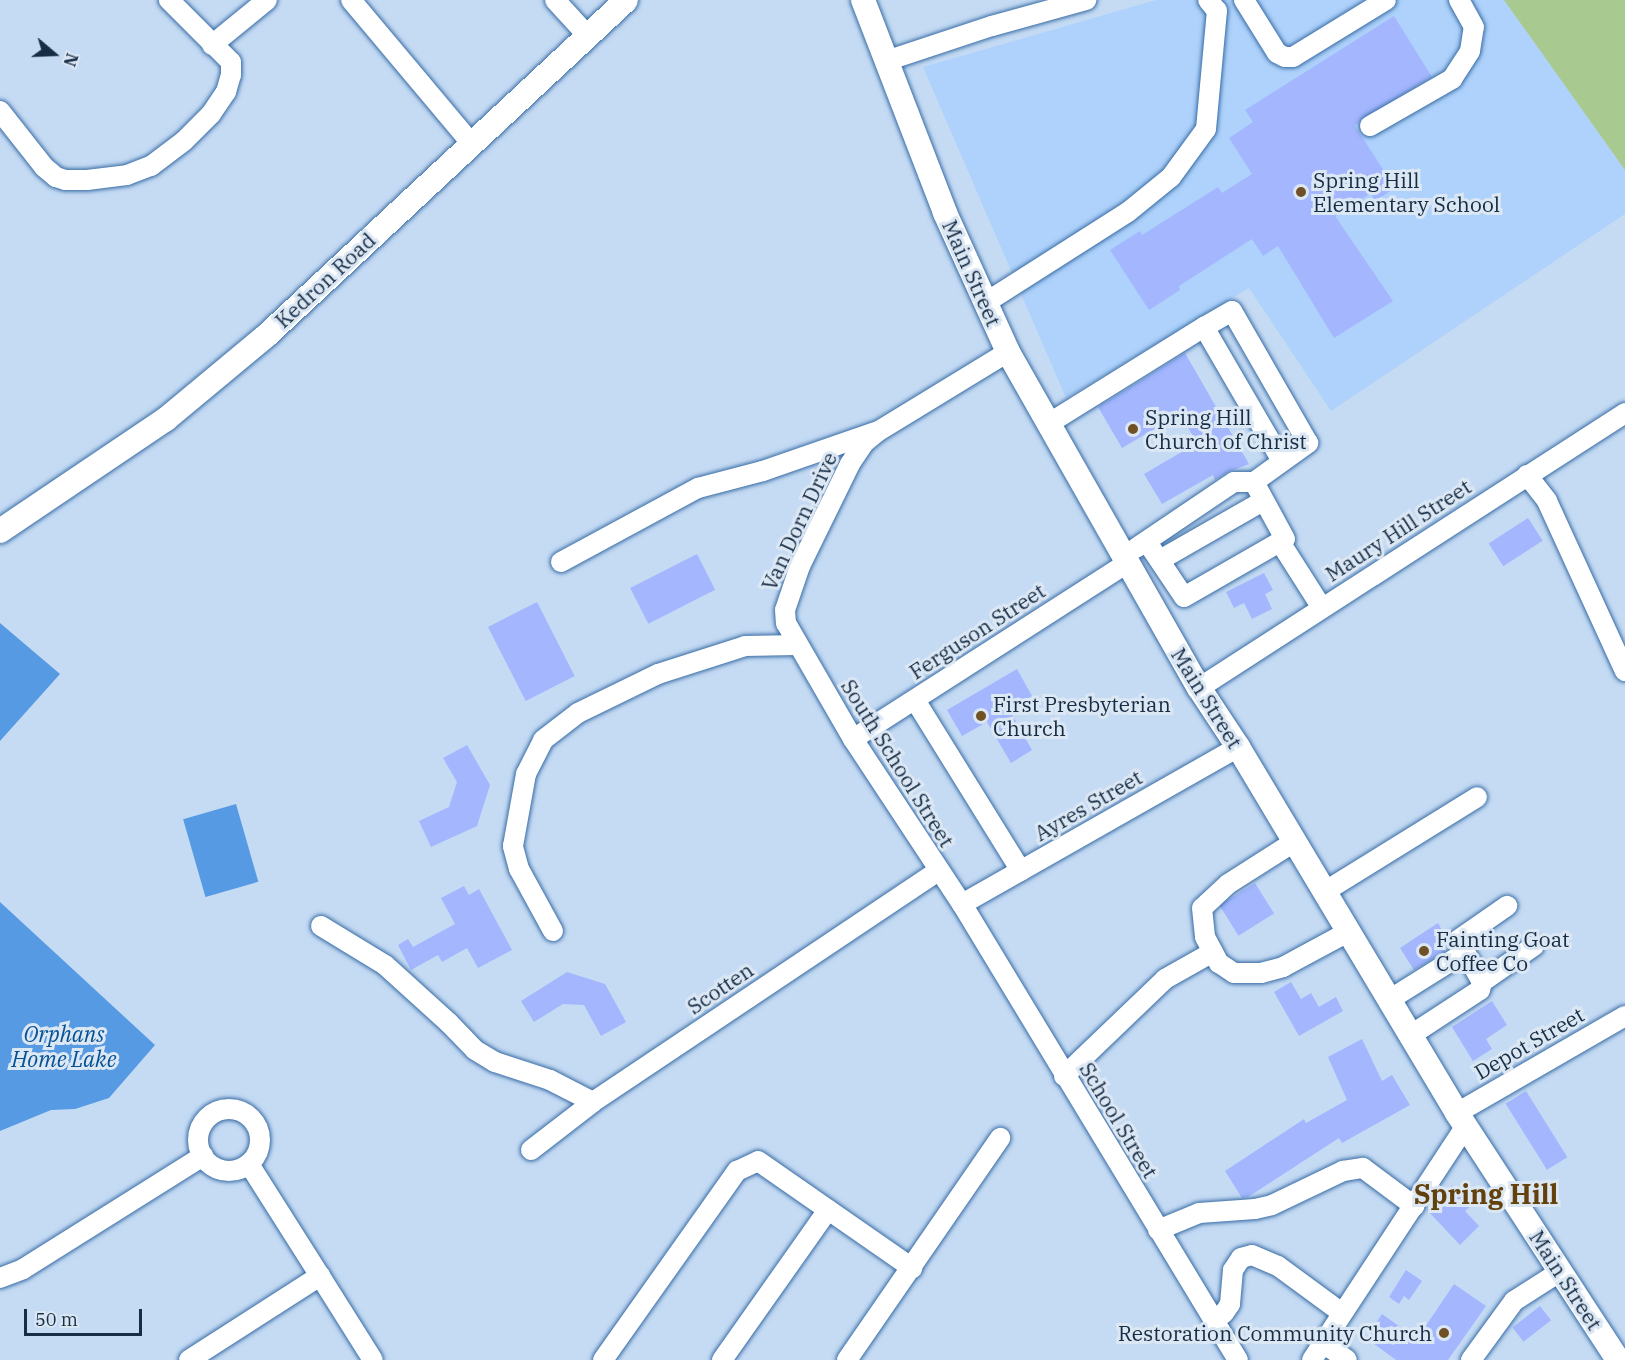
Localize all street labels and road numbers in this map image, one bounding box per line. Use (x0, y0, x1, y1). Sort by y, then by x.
street label: Main Street (937, 216, 1007, 330)
street label: Kedron Road (270, 227, 380, 333)
street label: Van Dorn Drive (756, 448, 842, 594)
street label: Maury Hill Street (1321, 474, 1475, 586)
street label: Ferguson Street (904, 578, 1050, 684)
street label: Main Street (1166, 643, 1248, 753)
street label: South School Street (836, 675, 960, 851)
street label: Ayres Street (1030, 764, 1146, 846)
street label: Scotten (682, 957, 758, 1019)
street label: Depot Street (1470, 1002, 1588, 1084)
street label: School Street (1075, 1058, 1163, 1182)
street label: Main Street (1524, 1225, 1608, 1335)

